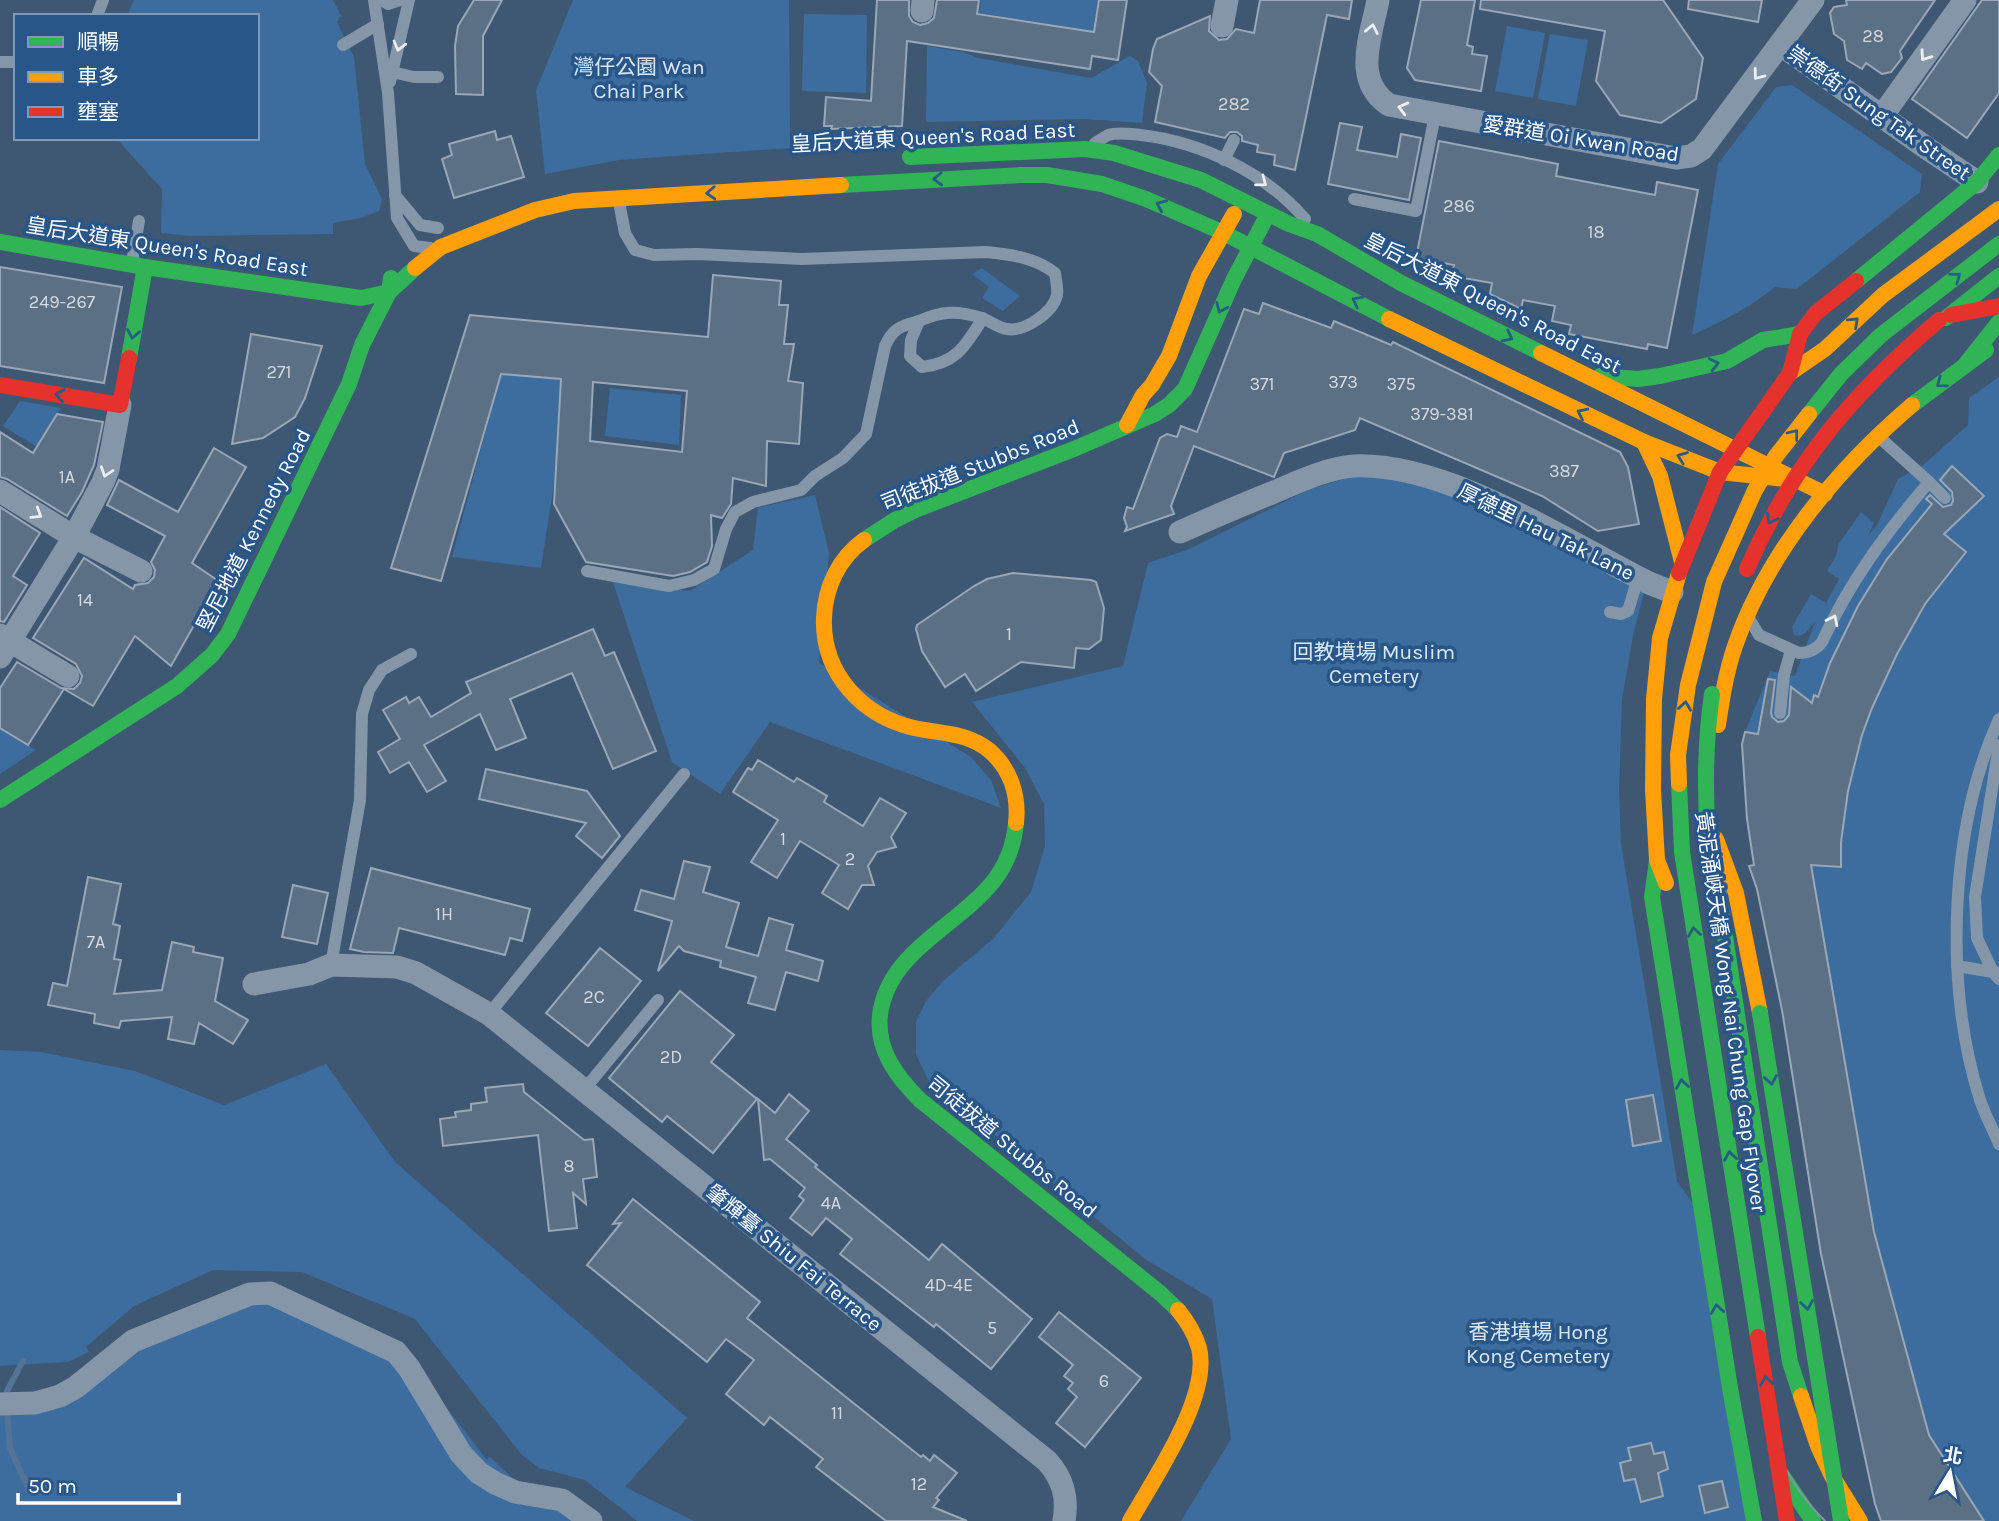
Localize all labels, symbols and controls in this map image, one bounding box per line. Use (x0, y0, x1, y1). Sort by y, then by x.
legend (14, 14, 259, 140)
one-way arrow (1364, 23, 1379, 35)
house number: 28 (1862, 25, 1884, 47)
text: 順暢 (77, 30, 119, 54)
one-way arrow (393, 40, 407, 52)
street label: 崇德街 Sung Tak Street (1783, 41, 1975, 185)
one-way arrow (1921, 48, 1934, 61)
park label: 灣仔公園 Wan Chai Park (573, 55, 705, 103)
text: 車多 (77, 65, 119, 89)
one-way arrow (1754, 67, 1767, 80)
house number: 282 (1218, 93, 1250, 115)
text: 壅塞 (77, 100, 119, 124)
one-way arrow (1397, 102, 1409, 116)
street label: 愛群道 Oi Kwan Road (1481, 112, 1681, 166)
street label: 皇后大道東 Queen's Road East (790, 118, 1076, 156)
one-way arrow (933, 171, 944, 186)
one-way arrow (1254, 174, 1266, 186)
one-way arrow (706, 185, 717, 200)
house number: 286 (1443, 195, 1475, 217)
one-way arrow (1156, 199, 1169, 213)
street label: 皇后大道東 Queen's Road East (24, 213, 310, 281)
house number: 18 (1587, 221, 1605, 243)
street label: 皇后大道東 Queen's Road East (1361, 228, 1626, 378)
one-way arrow (1948, 272, 1961, 285)
house number: 249-267 (29, 291, 96, 313)
one-way arrow (1352, 296, 1364, 309)
one-way arrow (1215, 301, 1229, 313)
one-way arrow (1846, 318, 1859, 330)
one-way arrow (126, 328, 141, 340)
one-way arrow (1501, 328, 1513, 342)
one-way arrow (1708, 358, 1720, 372)
house number: 271 (267, 361, 291, 383)
house number: 373 (1328, 371, 1358, 393)
house number: 371 (1249, 373, 1275, 395)
house number: 375 (1386, 373, 1416, 395)
one-way arrow (1937, 375, 1949, 388)
one-way arrow (54, 388, 66, 403)
house number: 379-381 (1410, 403, 1474, 425)
one-way arrow (1577, 407, 1589, 421)
street label: 司徒拔道 Stubbs Road (877, 414, 1083, 516)
street label: 堅尼地道 Kennedy Road (192, 425, 316, 635)
one-way arrow (1785, 429, 1798, 442)
one-way arrow (1676, 452, 1688, 466)
house number: 387 (1549, 460, 1580, 482)
house number: 1A (59, 466, 75, 488)
one-way arrow (100, 466, 114, 478)
street label: 厚德里 Hau Tak Lane (1454, 479, 1638, 585)
one-way arrow (29, 505, 42, 518)
one-way arrow (1766, 512, 1779, 524)
house number: 14 (77, 589, 93, 611)
one-way arrow (1824, 615, 1838, 627)
house number: 1 (1006, 623, 1012, 645)
park label: 回教墳場 Muslim Cemetery (1293, 640, 1455, 688)
one-way arrow (1677, 700, 1692, 711)
street label: 黃泥涌峽天橋 Wong Nai Chung Gap Flyover (1691, 810, 1771, 1214)
house number: 1 (780, 828, 786, 850)
house number: 2 (845, 848, 855, 870)
house number: 1H (435, 903, 453, 925)
one-way arrow (1687, 926, 1702, 937)
house number: 7A (87, 931, 105, 953)
house number: 2C (583, 986, 605, 1008)
house number: 2D (660, 1046, 682, 1068)
street label: 司徒拔道 Stubbs Road (922, 1071, 1102, 1223)
one-way arrow (1763, 1074, 1778, 1086)
one-way arrow (1674, 1078, 1689, 1089)
one-way arrow (1723, 1150, 1738, 1162)
house number: 8 (563, 1155, 575, 1177)
street label: 肇輝臺 Shiu Fai Terrace (701, 1180, 887, 1336)
house number: 4A (821, 1192, 841, 1214)
house number: 4D-4E (925, 1274, 973, 1296)
one-way arrow (1799, 1299, 1814, 1311)
one-way arrow (1710, 1303, 1725, 1315)
house number: 5 (987, 1317, 997, 1339)
park label: 香港墳場 Hong Kong Cemetery (1466, 1320, 1610, 1368)
house number: 6 (1099, 1370, 1109, 1392)
one-way arrow (1759, 1375, 1774, 1387)
house number: 11 (831, 1402, 843, 1424)
north arrow (1915, 1437, 1985, 1507)
text: 北 (1942, 1444, 1964, 1469)
scale bar (18, 1462, 178, 1506)
house number: 12 (911, 1473, 927, 1495)
text: 50 m (28, 1474, 77, 1498)

